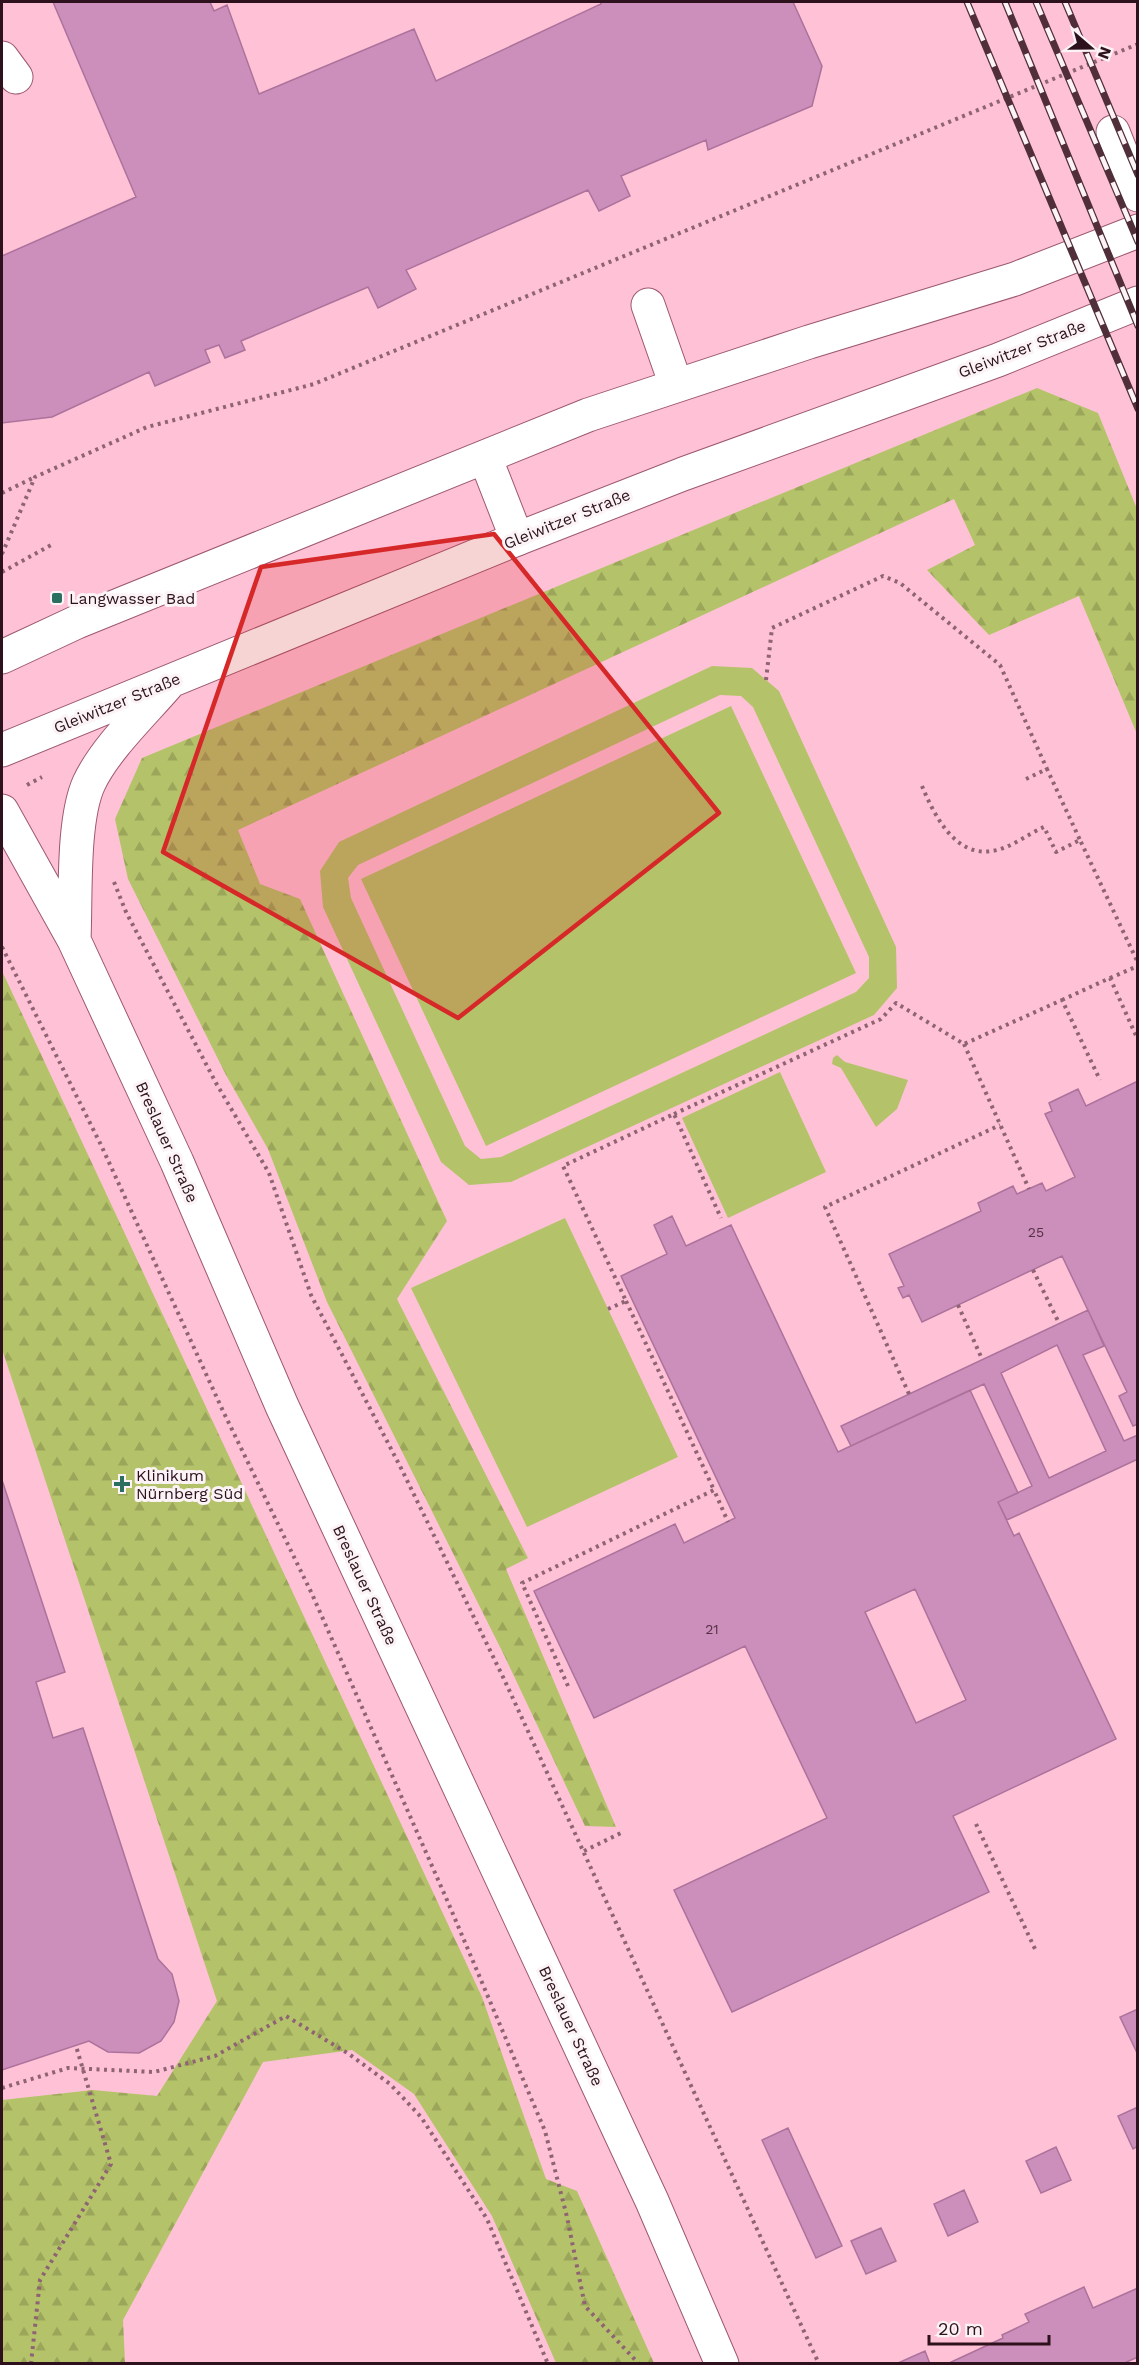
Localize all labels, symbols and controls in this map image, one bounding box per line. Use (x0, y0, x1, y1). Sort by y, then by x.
north arrow (1061, 18, 1121, 78)
text: N (1094, 44, 1116, 62)
street label: Gleiwitzer Straße (956, 316, 1088, 382)
street label: Gleiwitzer Straße (501, 485, 633, 553)
place label: Langwasser Bad (69, 589, 195, 608)
marker: Langwasser Bad (50, 591, 64, 605)
street label: Gleiwitzer Straße (51, 669, 183, 737)
street label: Breslauer Straße (132, 1079, 202, 1205)
house number: 25 (1028, 1224, 1044, 1240)
place label: Klinikum Nürnberg Süd (136, 1466, 243, 1503)
marker: Klinikum Nürnberg Süd (113, 1475, 131, 1493)
street label: Breslauer Straße (329, 1522, 401, 1648)
house number: 21 (705, 1621, 719, 1637)
street label: Breslauer Straße (535, 1963, 607, 2089)
scale bar (929, 2308, 1049, 2346)
text: 20 m (938, 2318, 983, 2339)

